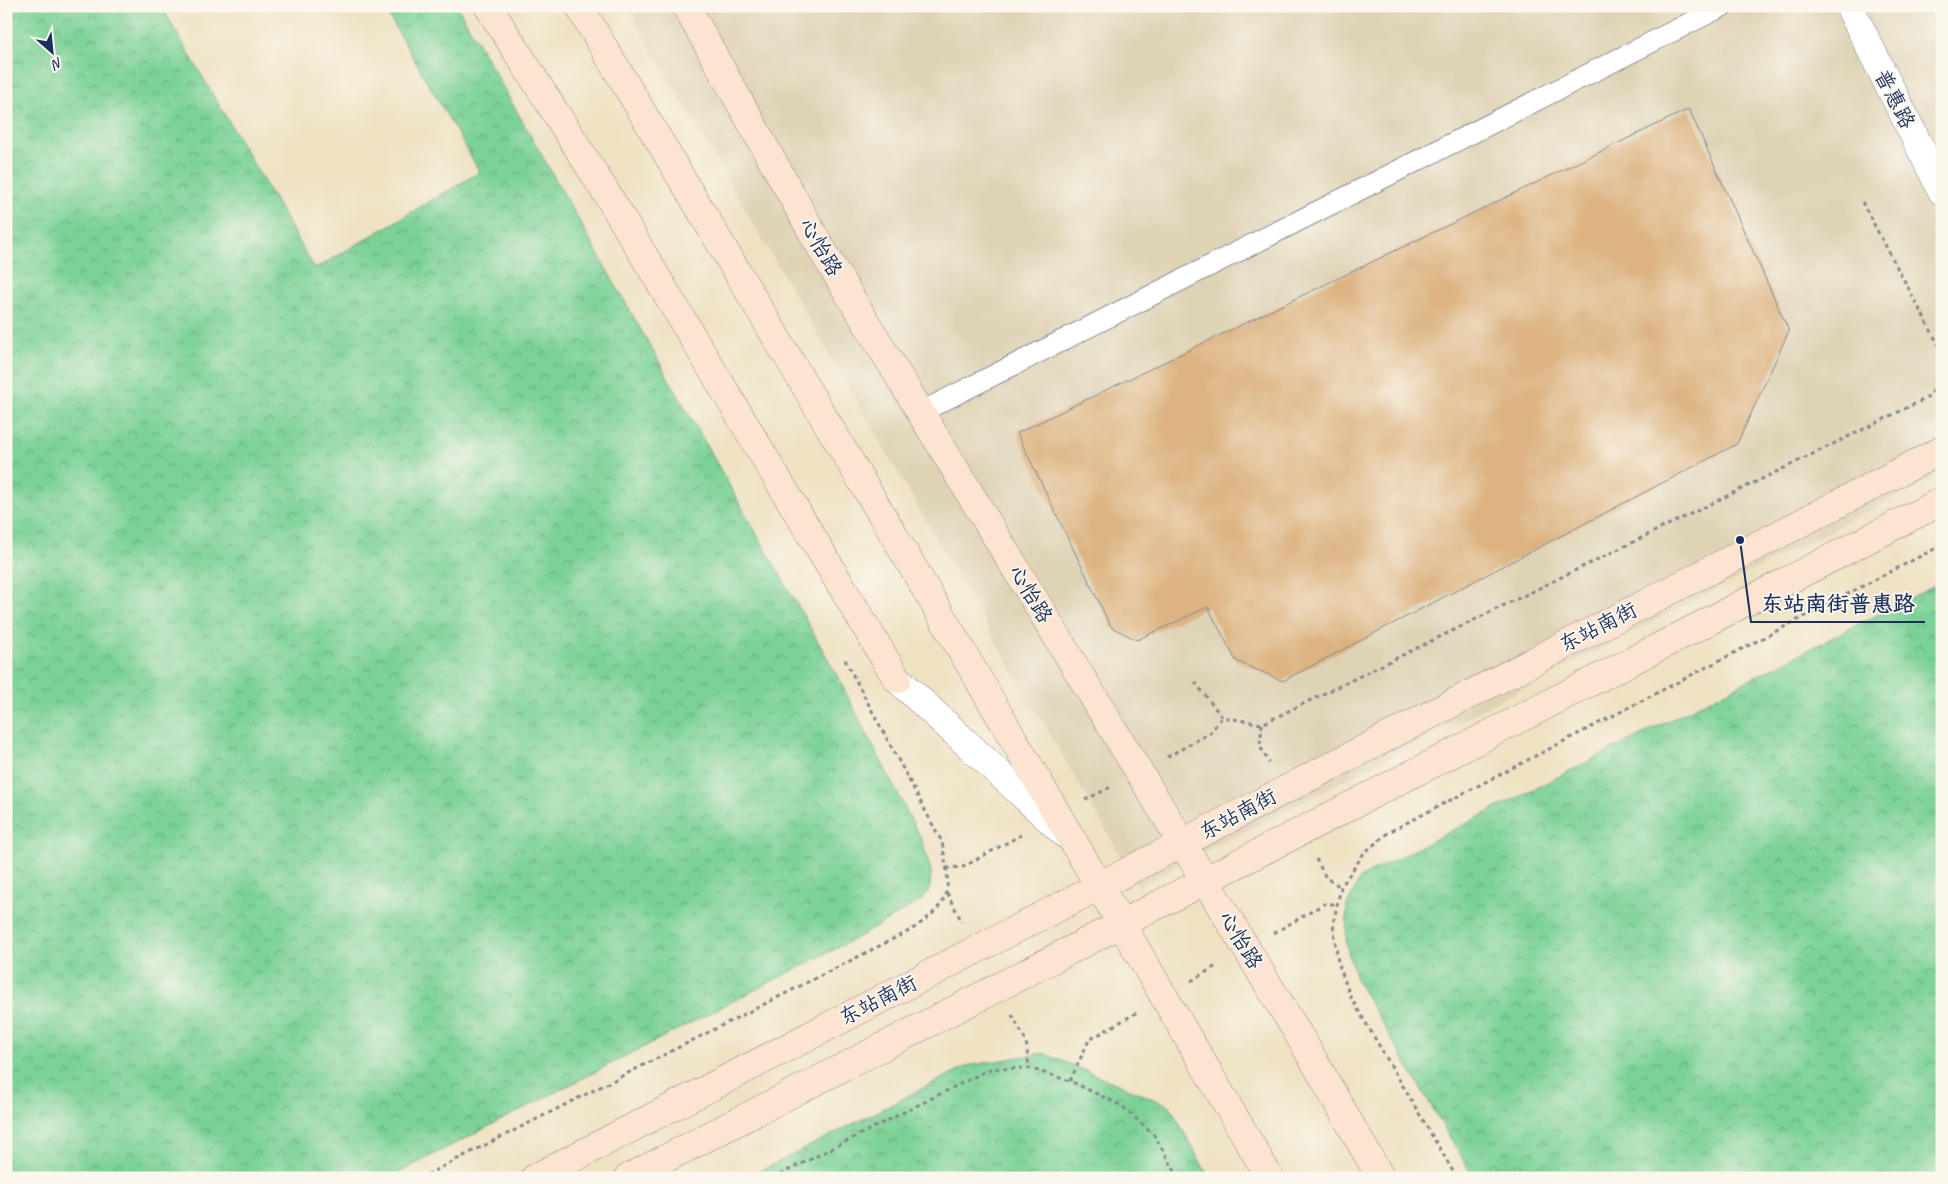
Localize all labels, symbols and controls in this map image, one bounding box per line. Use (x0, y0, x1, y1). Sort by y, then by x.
north arrow (28, 28, 78, 78)
text: N (48, 54, 65, 74)
street label: 普惠路 (1869, 65, 1921, 133)
street label: 心怡路 (794, 213, 848, 281)
street label: 心怡路 (1004, 560, 1058, 628)
callout: 东站南街普惠路 (1751, 585, 1925, 622)
text: 东站南街普惠路 (1761, 590, 1915, 618)
street label: 东站南街 (1555, 596, 1641, 658)
street label: 东站南街 (1195, 783, 1281, 845)
street label: 心怡路 (1214, 906, 1268, 974)
street label: 东站南街 (835, 969, 921, 1031)

